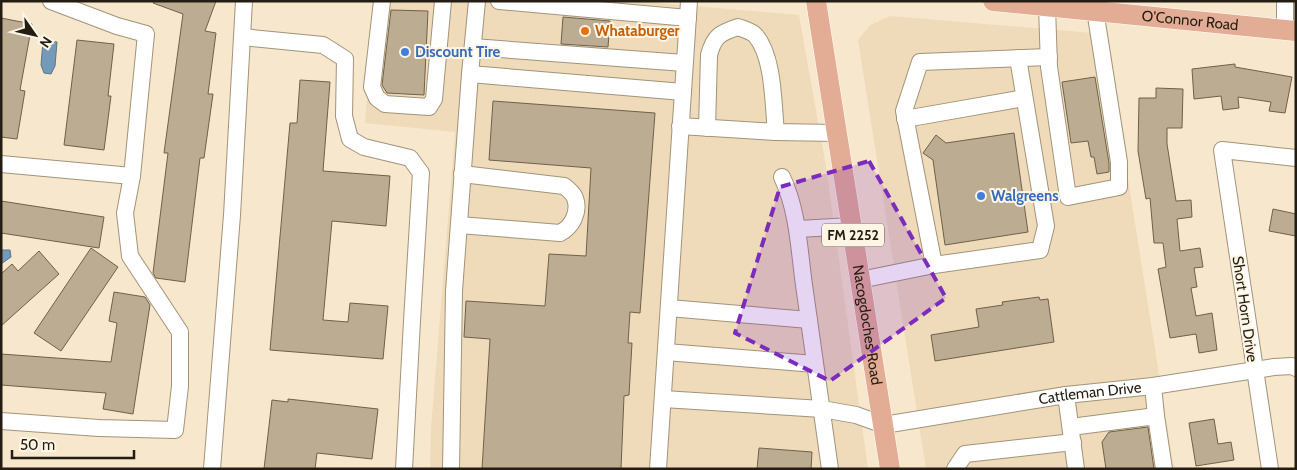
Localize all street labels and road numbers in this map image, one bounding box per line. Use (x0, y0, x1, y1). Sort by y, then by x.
street label: O'Connor Road (1141, 7, 1239, 34)
road number: FM 2252 (822, 224, 884, 246)
street label: Short Horn Drive (1229, 255, 1261, 364)
street label: Nacogdoches Road (849, 264, 886, 386)
street label: Cattleman Drive (1037, 378, 1143, 408)

